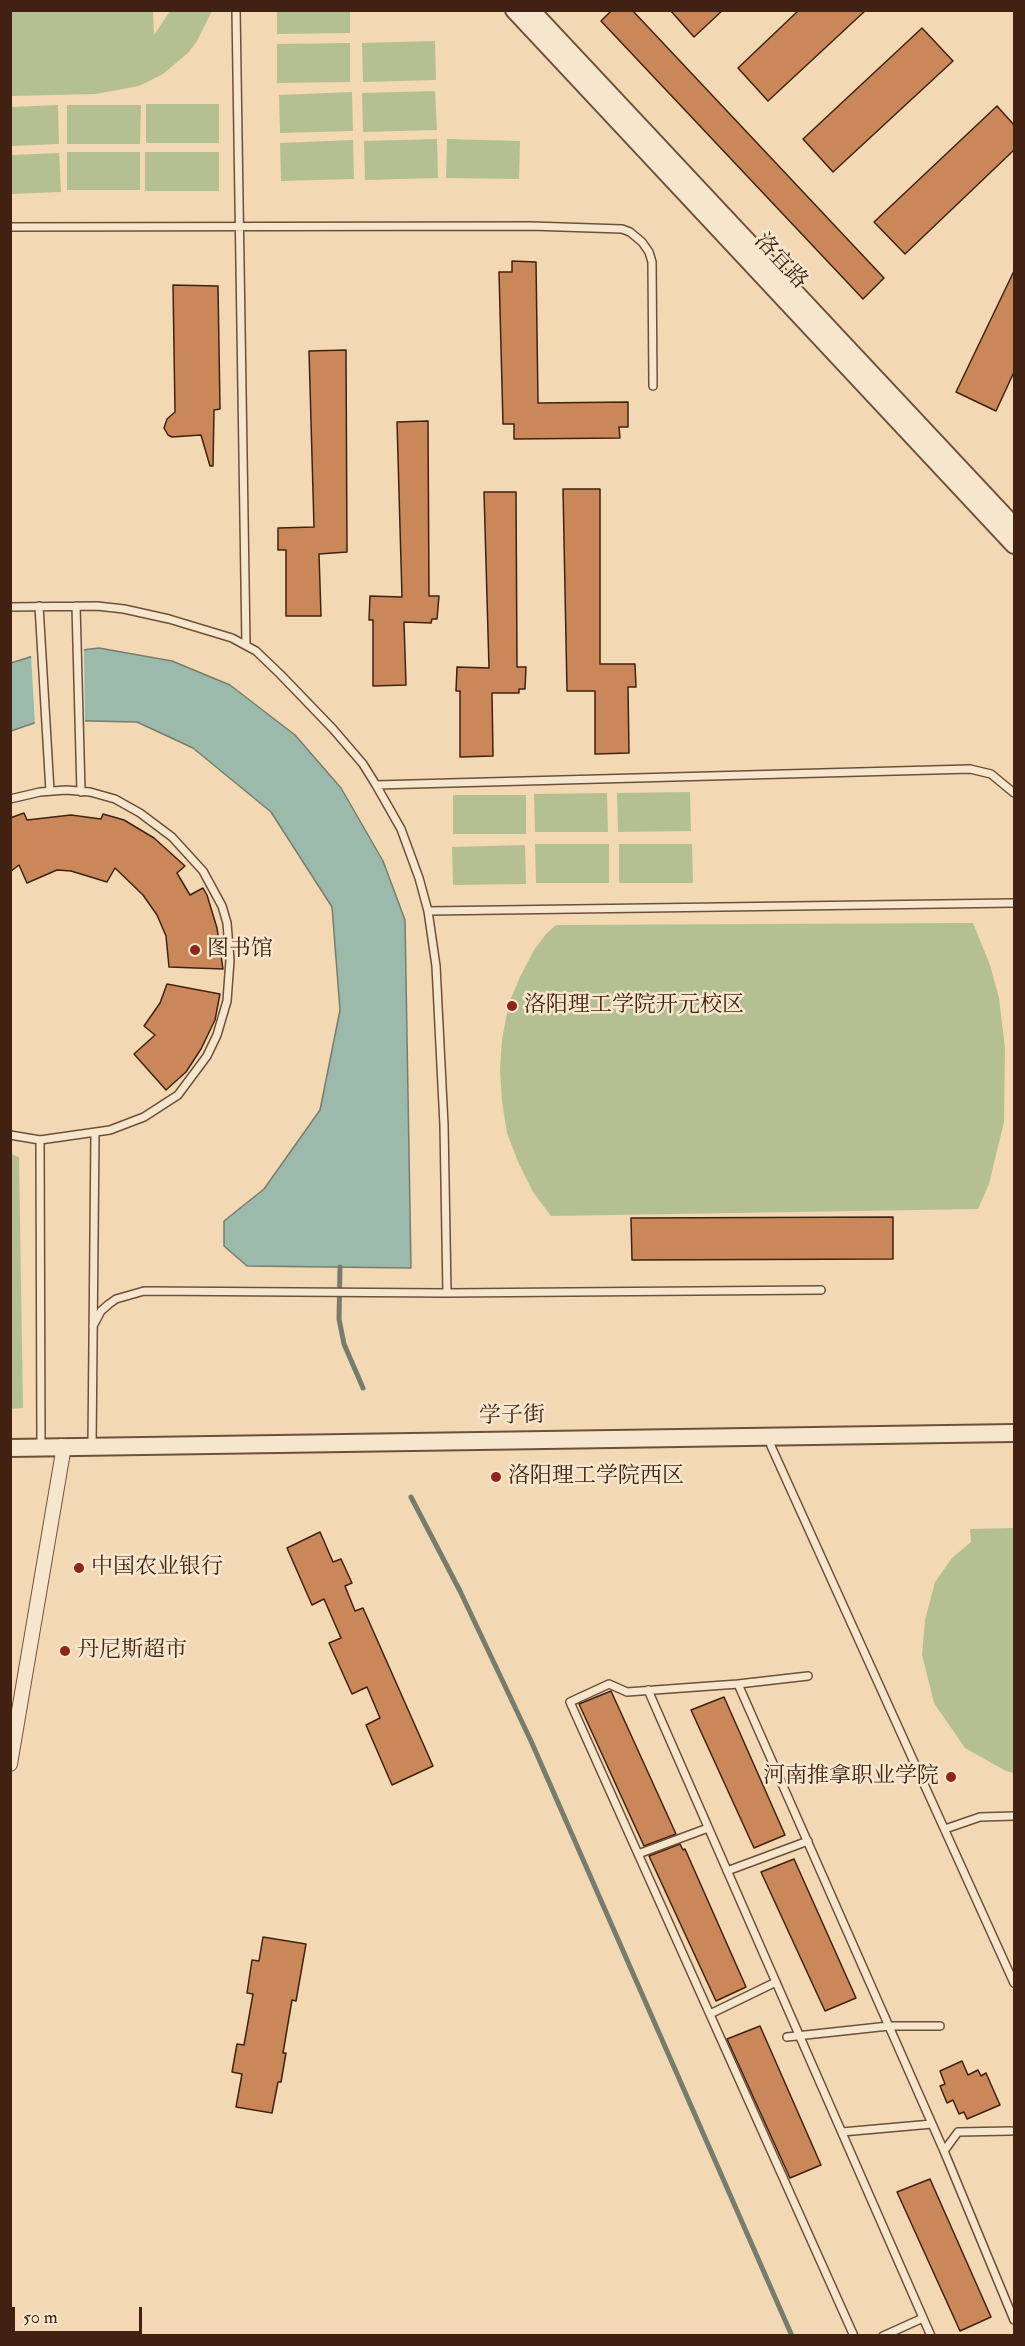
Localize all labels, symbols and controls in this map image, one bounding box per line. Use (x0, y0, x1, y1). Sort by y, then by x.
street label: 洛宜路 (748, 229, 812, 295)
place label: 图书馆 (207, 937, 273, 963)
marker: 图书馆 (188, 943, 202, 957)
place label: 洛阳理工学院开元校区 (524, 993, 744, 1019)
marker: 洛阳理工学院开元校区 (505, 999, 519, 1013)
street label: 学子街 (479, 1403, 545, 1431)
place label: 洛阳理工学院西区 (508, 1464, 684, 1490)
marker: 洛阳理工学院西区 (489, 1470, 503, 1484)
place label: 中国农业银行 (91, 1555, 223, 1581)
marker: 中国农业银行 (72, 1561, 86, 1575)
place label: 丹尼斯超市 (77, 1638, 187, 1664)
marker: 丹尼斯超市 (58, 1644, 72, 1658)
place label: 河南推拿职业学院 (763, 1764, 939, 1790)
marker: 河南推拿职业学院 (944, 1770, 958, 1784)
scale bar (15, 2295, 146, 2333)
text: 50 m (23, 2306, 58, 2329)

